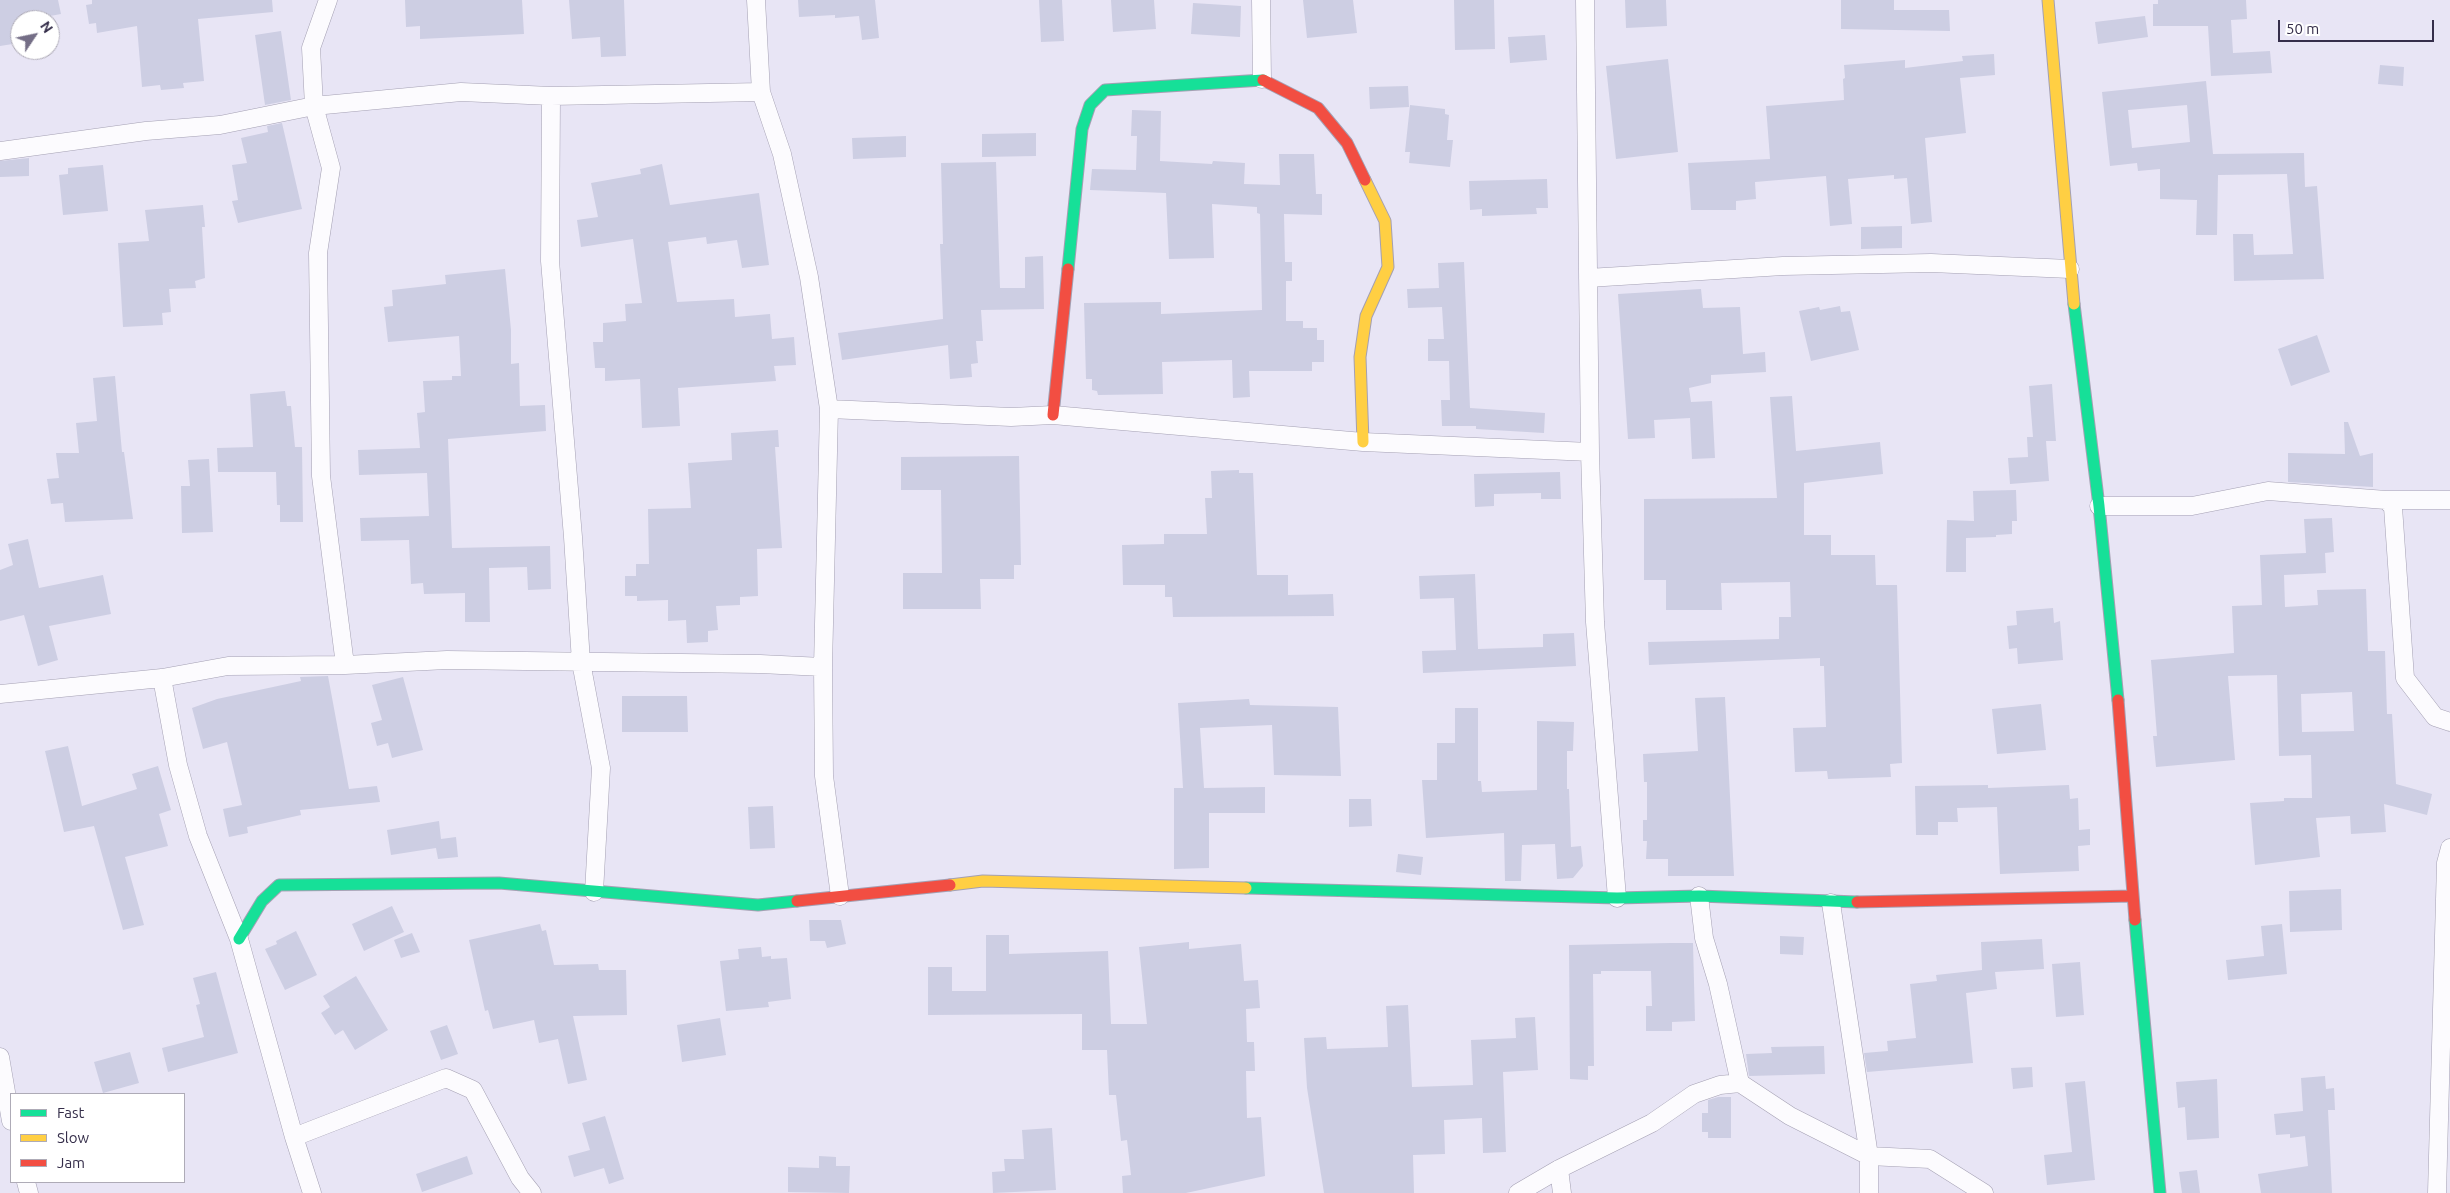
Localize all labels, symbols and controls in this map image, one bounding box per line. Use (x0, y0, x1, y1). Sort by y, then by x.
north arrow (10, 10, 60, 60)
scale bar (2280, 10, 2436, 42)
text: N (37, 18, 56, 36)
text: 50 m (2286, 20, 2319, 37)
legend (10, 1093, 185, 1183)
text: Fast (57, 1104, 84, 1121)
text: Slow (57, 1129, 89, 1146)
text: Jam (57, 1154, 85, 1171)

